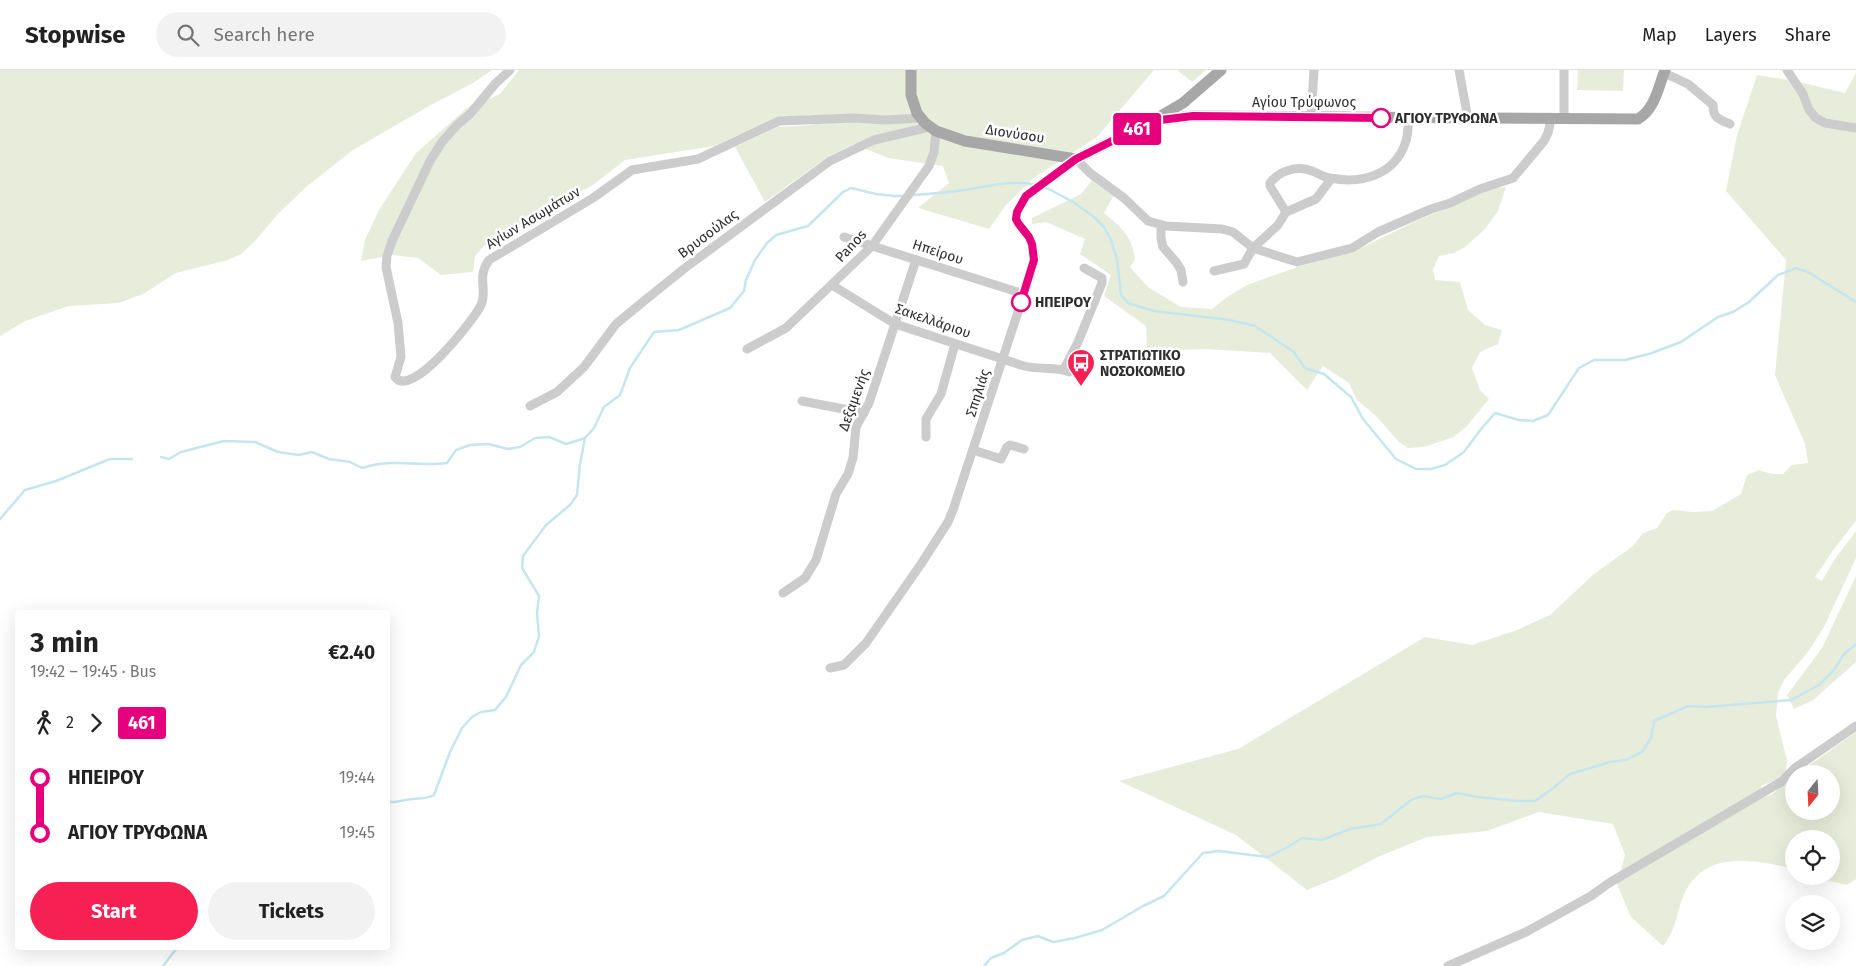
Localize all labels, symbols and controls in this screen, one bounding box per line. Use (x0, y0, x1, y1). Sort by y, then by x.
search box (156, 12, 506, 57)
text: Stopwise (25, 21, 126, 49)
icon: search (174, 21, 202, 49)
text: Search here (214, 23, 315, 46)
text: Map (1642, 24, 1677, 46)
text: Layers (1705, 24, 1757, 46)
text: Share (1785, 24, 1831, 46)
street label: Αγίου Τρύφωνος (1252, 94, 1356, 111)
marker: ΑΓΙΟΥ ΤΡΥΦΩΝΑ (1371, 108, 1391, 128)
place label: ΑΓΙΟΥ ΤΡΥΦΩΝΑ (1394, 110, 1498, 127)
line badge: 461 (1108, 113, 1166, 145)
text: 461 (1123, 118, 1151, 140)
street label: Διονύσου (984, 121, 1046, 147)
street label: Αγίων Ασωμάτων (483, 183, 583, 253)
street label: Βρυσούλας (675, 206, 742, 262)
street label: Panos (832, 226, 870, 266)
street label: Ηπείρου (910, 236, 966, 268)
marker: ΗΠΕΙΡΟΥ (1011, 292, 1031, 312)
place label: ΗΠΕΙΡΟΥ (1035, 294, 1092, 311)
street label: Σακελλάριου (893, 300, 973, 342)
place label: ΣΤΡΑΤΙΩΤΙΚΟ ΝΟΣΟΚΟΜΕΙΟ (1100, 347, 1186, 380)
bus stop icon: ΣΤΡΑΤΙΩΤΙΚΟ ΝΟΣΟΚΟΜΕΙΟ (1066, 348, 1096, 387)
street label: Δεξαμενής (835, 366, 873, 433)
street label: Σπηλιάς (962, 367, 994, 419)
text: 3 min (30, 626, 99, 659)
text: €2.40 (328, 641, 375, 664)
text: 19:42 – 19:45 · Bus (30, 662, 156, 681)
icon: walk (30, 709, 58, 737)
icon: forward (82, 709, 110, 737)
text: 461 (128, 712, 156, 734)
text: 2 (66, 713, 74, 732)
north arrow (1785, 765, 1840, 820)
map controls (1785, 765, 1840, 950)
text: ΗΠΕΙΡΟΥ (68, 766, 144, 789)
text: 19:44 (339, 768, 375, 787)
text: ΑΓΙΟΥ ΤΡΥΦΩΝΑ (68, 821, 207, 844)
text: 19:45 (340, 823, 375, 842)
button: locate (1785, 830, 1840, 885)
button: Start (30, 882, 198, 940)
button: Tickets (208, 882, 375, 940)
button: layers (1785, 895, 1840, 950)

